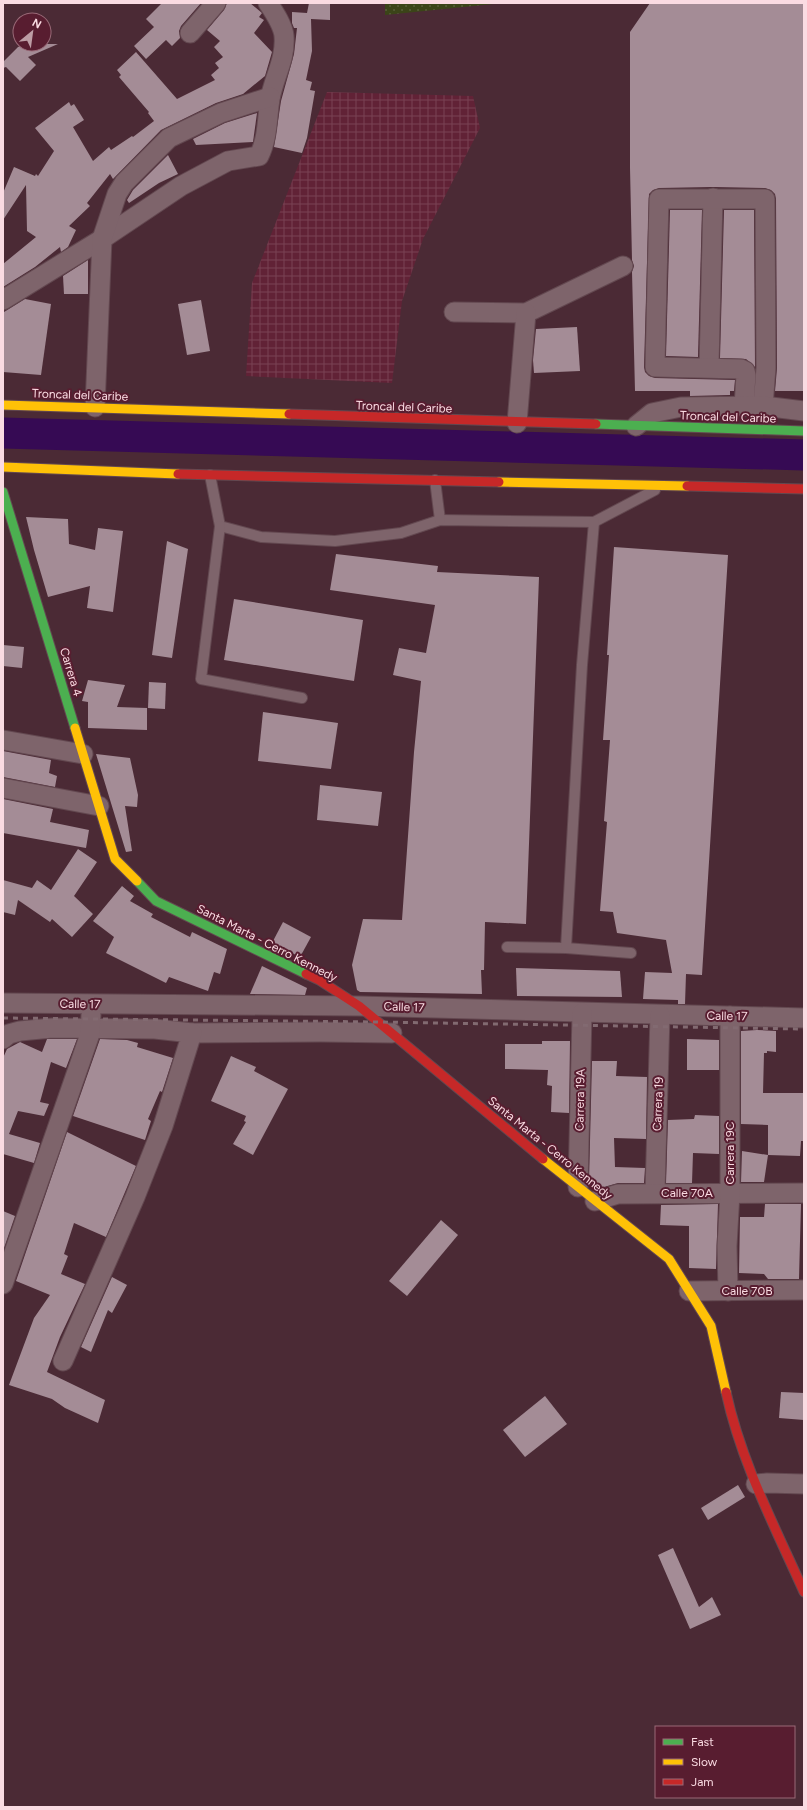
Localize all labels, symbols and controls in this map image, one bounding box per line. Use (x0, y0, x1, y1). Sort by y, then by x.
north arrow (12, 12, 52, 52)
text: N (30, 16, 43, 31)
street label: Troncal del Caribe (32, 386, 129, 404)
street label: Troncal del Caribe (356, 398, 453, 416)
street label: Troncal del Caribe (680, 408, 777, 426)
street label: Carrera 4 (57, 646, 85, 698)
street label: Santa Marta - Cerro Kennedy (194, 901, 340, 985)
street label: Calle 17 (59, 997, 101, 1011)
street label: Calle 17 (383, 999, 425, 1015)
street label: Calle 17 (706, 1009, 748, 1023)
street label: Carrera 19A (572, 1069, 588, 1131)
street label: Carrera 19 (650, 1076, 666, 1131)
street label: Santa Marta - Cerro Kennedy (485, 1093, 616, 1203)
street label: Carrera 19C (723, 1121, 737, 1184)
street label: Calle 70A (661, 1186, 713, 1200)
street label: Calle 70B (721, 1284, 773, 1298)
legend (655, 1726, 795, 1798)
text: Fast (691, 1735, 714, 1749)
text: Slow (691, 1755, 718, 1769)
text: Jam (691, 1775, 714, 1789)

